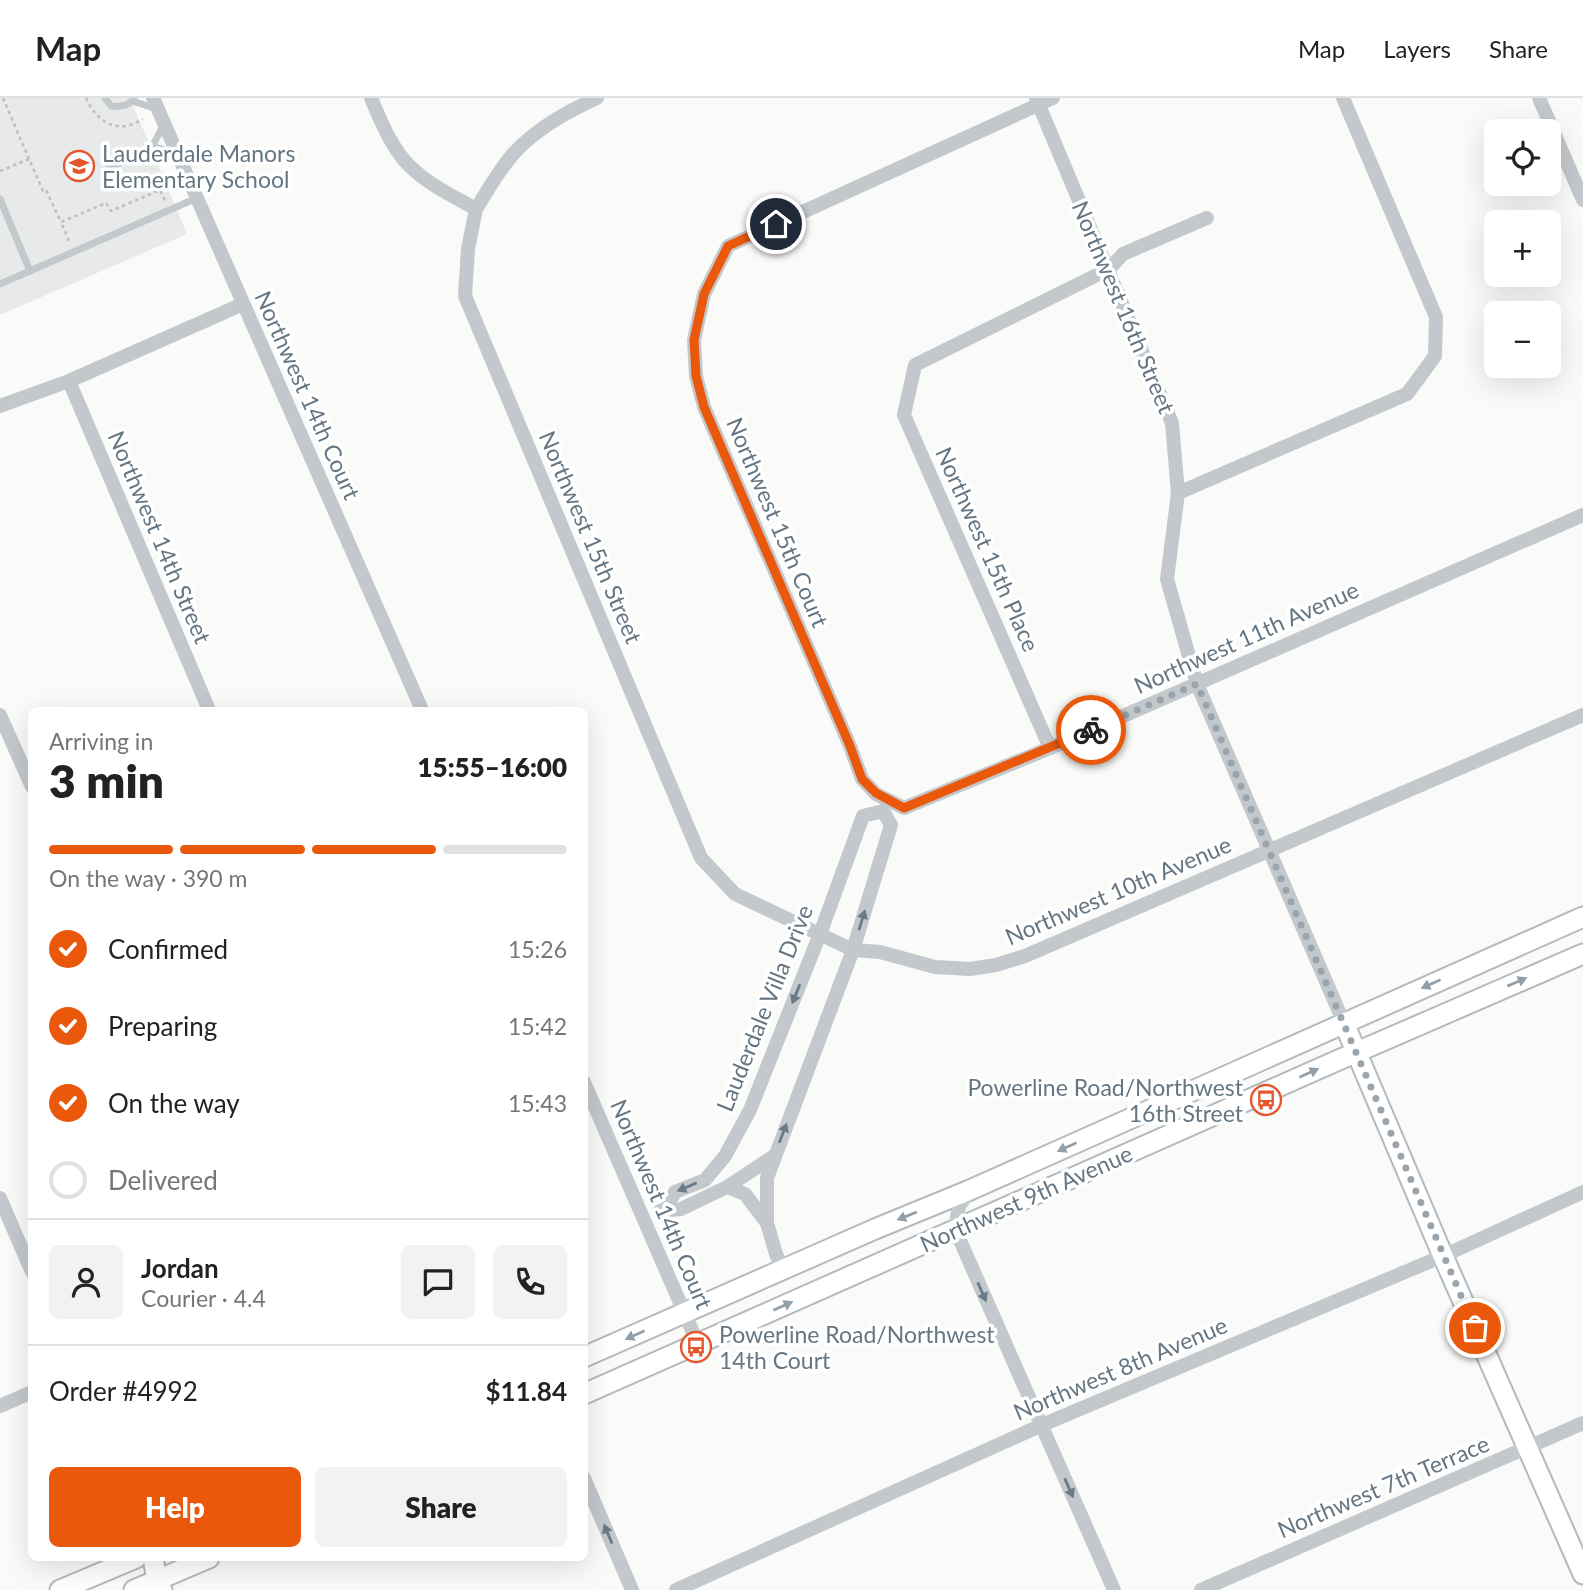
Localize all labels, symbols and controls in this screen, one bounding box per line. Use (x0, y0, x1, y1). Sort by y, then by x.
text: Map (35, 28, 101, 68)
text: Map (1298, 34, 1345, 63)
text: Layers (1383, 34, 1451, 63)
text: Share (1489, 34, 1548, 63)
map controls (1484, 119, 1561, 378)
button: locate (1484, 119, 1561, 196)
place label: Lauderdale Manors Elementary School (102, 139, 295, 193)
school or university icon: Lauderdale Manors Elementary School (62, 149, 96, 183)
pin (746, 194, 806, 254)
street label: Northwest 16th Street (1067, 197, 1182, 418)
icon: home (757, 205, 795, 243)
button: + (1484, 210, 1561, 287)
street label: Northwest 14th Court (249, 287, 367, 504)
button: − (1484, 301, 1561, 378)
street label: Northwest 15th Court (721, 413, 835, 632)
street label: Northwest 14th Street (103, 427, 218, 648)
street label: Northwest 15th Street (534, 427, 649, 648)
street label: Northwest 15th Place (930, 442, 1046, 656)
street label: Northwest 11th Avenue (1129, 575, 1363, 699)
courier (1056, 695, 1126, 765)
icon: bike (1072, 711, 1110, 749)
text: Arriving in (49, 727, 153, 755)
text: 15:55–16:00 (417, 751, 567, 783)
text: 3 min (49, 753, 164, 808)
street label: Northwest 10th Avenue (1001, 830, 1235, 950)
text: On the way · 390 m (49, 864, 248, 892)
street label: Lauderdale Villa Drive (710, 901, 818, 1115)
one-way arrow (858, 909, 868, 930)
icon: check (49, 930, 87, 968)
text: Confirmed (108, 933, 228, 965)
text: 15:26 (508, 935, 567, 963)
one-way arrow (1507, 976, 1528, 987)
one-way arrow (1421, 978, 1441, 990)
one-way arrow (790, 983, 801, 1004)
icon: check (49, 1007, 87, 1045)
text: Preparing (108, 1010, 217, 1042)
text: 15:42 (508, 1012, 567, 1040)
one-way arrow (1298, 1067, 1319, 1078)
place label: Powerline Road/Northwest 16th Street (967, 1073, 1244, 1127)
bus stop icon: Powerline Road/Northwest 16th Street (1249, 1083, 1283, 1117)
icon: check (49, 1084, 87, 1122)
text: On the way (108, 1087, 240, 1119)
text: 15:43 (508, 1089, 567, 1117)
street label: Northwest 14th Court (605, 1095, 719, 1314)
one-way arrow (778, 1122, 789, 1143)
street label: Northwest 9th Avenue (915, 1139, 1137, 1257)
one-way arrow (1056, 1142, 1077, 1153)
text: Delivered (108, 1164, 218, 1196)
one-way arrow (677, 1182, 698, 1193)
one-way arrow (897, 1210, 917, 1222)
button: person (49, 1245, 123, 1319)
button: chat (401, 1245, 475, 1319)
button: phone (493, 1245, 567, 1319)
text: Jordan (141, 1252, 219, 1284)
one-way arrow (976, 1282, 988, 1302)
text: Courier · 4.4 (141, 1284, 266, 1312)
pin (1445, 1298, 1505, 1358)
one-way arrow (773, 1300, 793, 1312)
icon: bag (1456, 1309, 1494, 1347)
street label: Northwest 8th Avenue (1009, 1310, 1231, 1426)
place label: Powerline Road/Northwest 14th Court (719, 1320, 995, 1374)
one-way arrow (624, 1330, 645, 1341)
bus stop icon: Powerline Road/Northwest 14th Court (679, 1330, 713, 1364)
text: Order #4992 (49, 1375, 198, 1407)
text: $11.84 (485, 1375, 567, 1407)
street label: Northwest 7th Terrace (1273, 1429, 1493, 1543)
button: Help (49, 1467, 301, 1547)
button: Share (315, 1467, 567, 1547)
one-way arrow (1063, 1478, 1075, 1498)
one-way arrow (603, 1523, 614, 1544)

